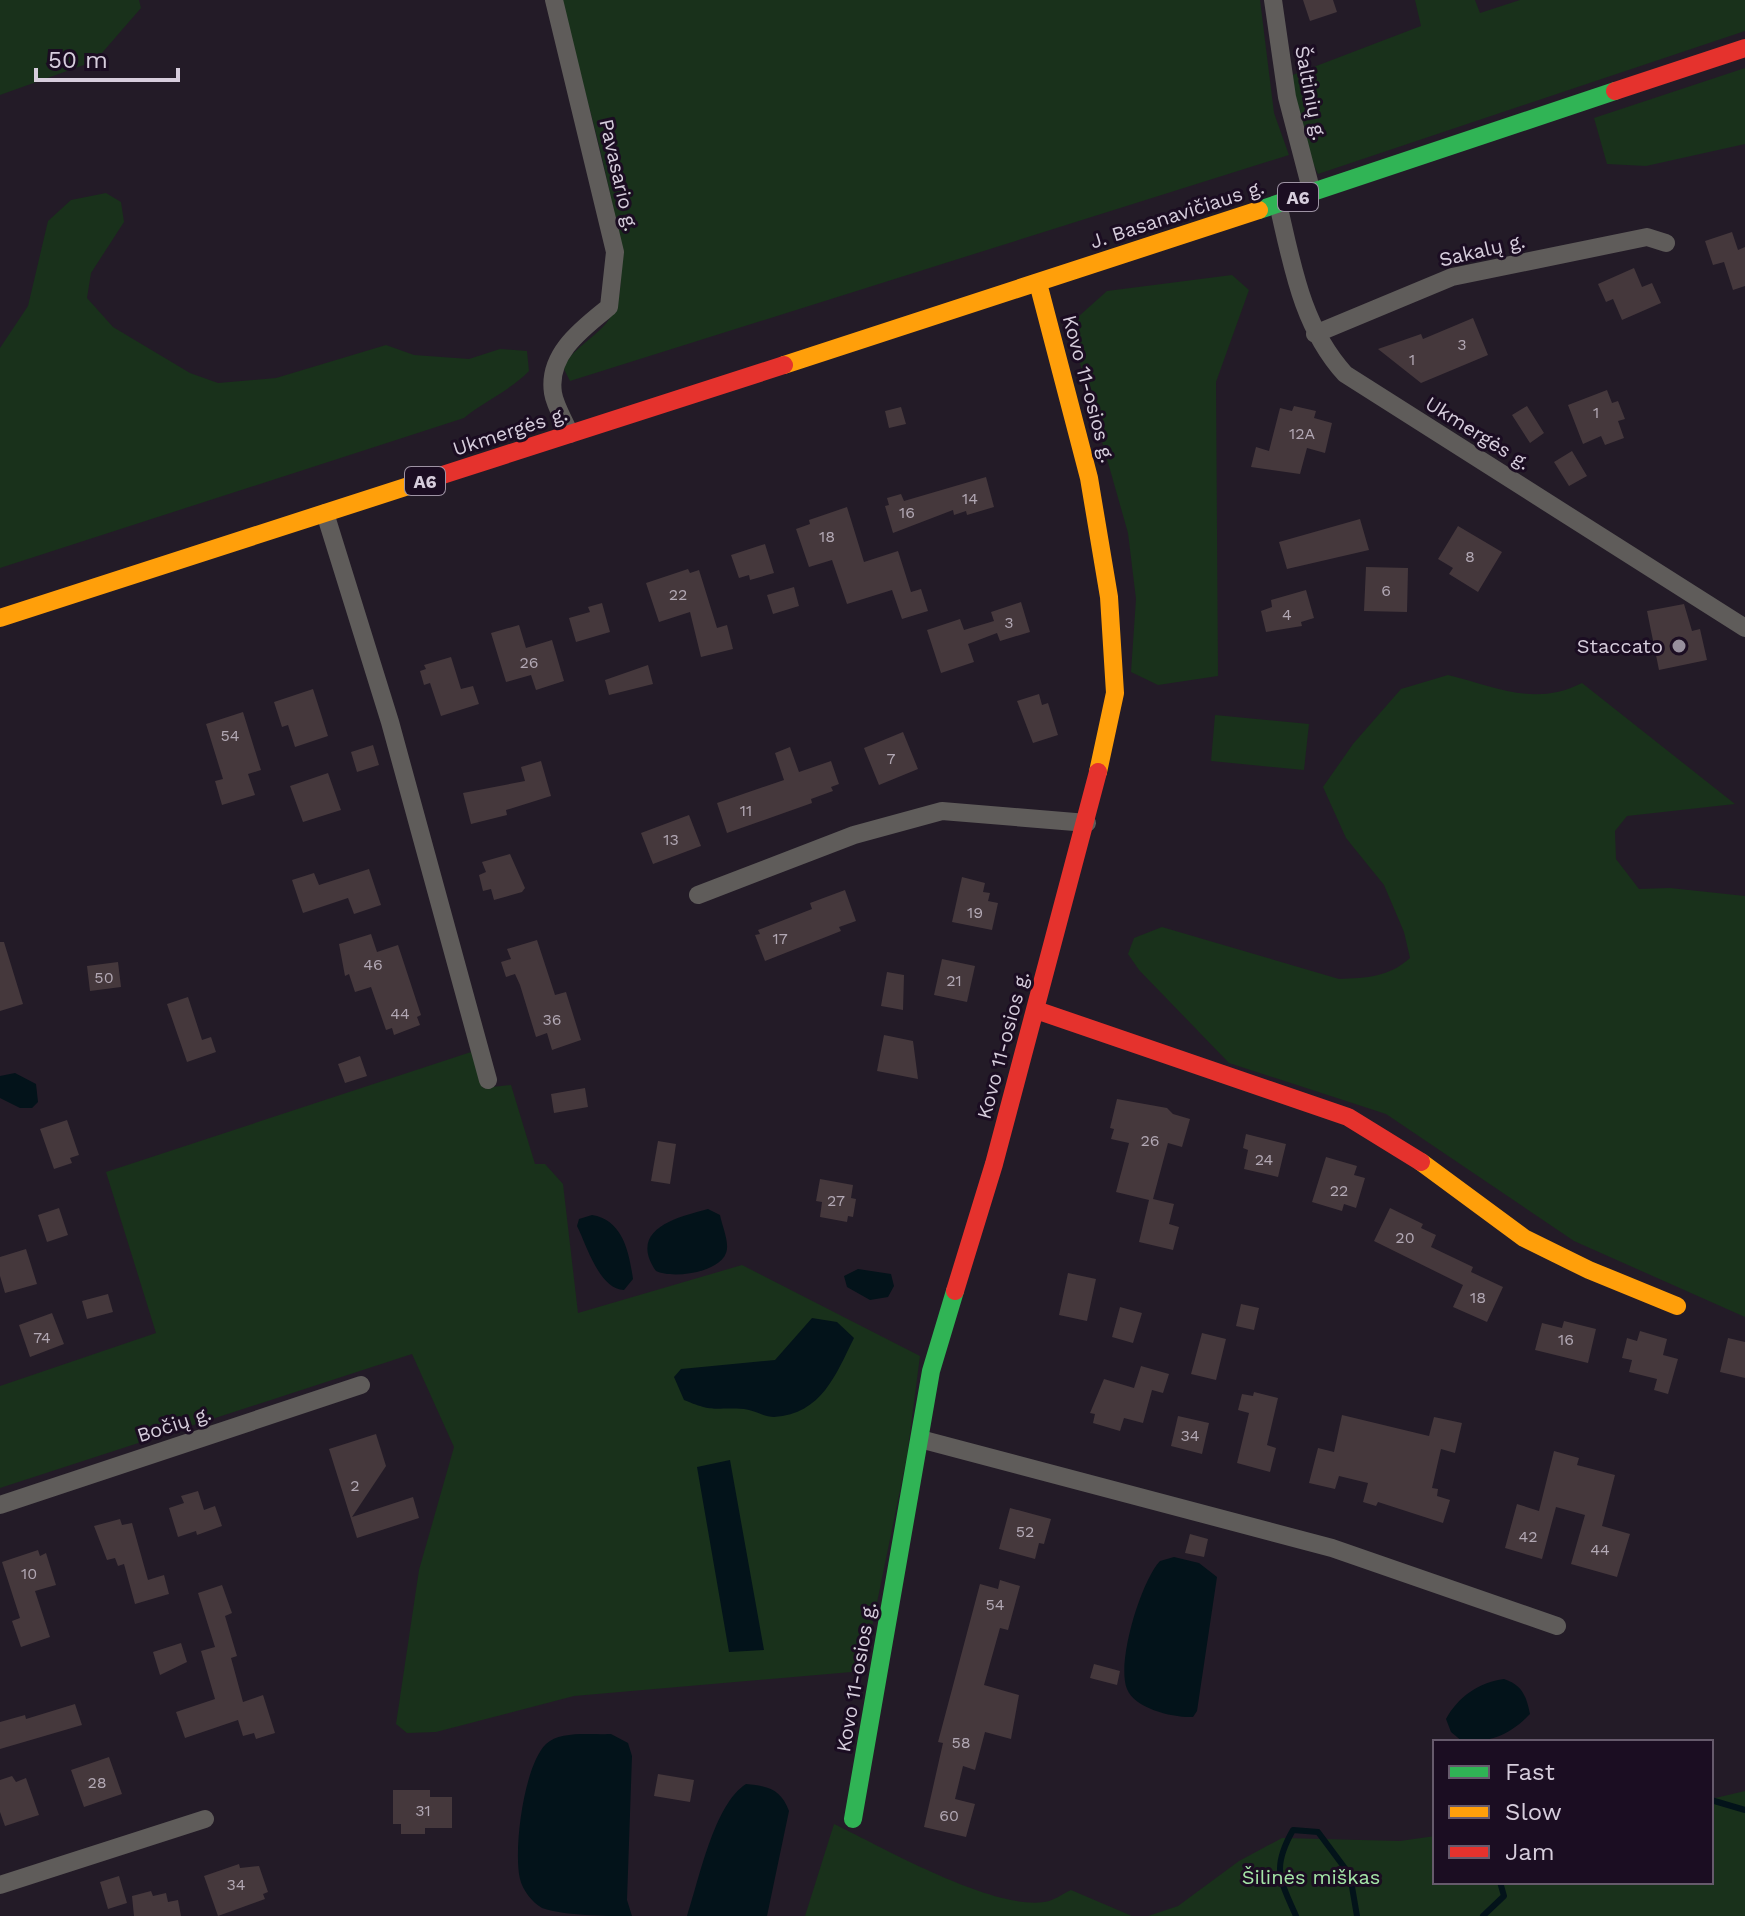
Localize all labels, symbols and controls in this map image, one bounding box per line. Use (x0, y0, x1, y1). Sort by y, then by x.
scale bar (36, 32, 178, 82)
street label: Šaltinių g. (1290, 44, 1332, 142)
text: 50 m (48, 46, 108, 74)
street label: Pavasario g. (594, 116, 644, 234)
street label: J. Basanavičiaus g. (1087, 174, 1267, 254)
road number: A6 (1278, 183, 1318, 211)
street label: Sakalų g. (1437, 228, 1527, 272)
street label: Kovo 11-osios g. (1058, 312, 1120, 466)
house number: 3 (1457, 335, 1467, 354)
house number: 1 (1409, 350, 1415, 369)
street label: Ukmergės g. (1421, 391, 1535, 475)
street label: Ukmergės g. (450, 401, 570, 461)
house number: 1 (1593, 403, 1599, 422)
house number: 12A (1289, 424, 1315, 443)
road number: A6 (405, 467, 445, 495)
house number: 14 (962, 489, 978, 508)
house number: 16 (899, 503, 915, 522)
house number: 18 (819, 527, 835, 546)
house number: 8 (1465, 547, 1475, 566)
house number: 6 (1381, 581, 1391, 600)
house number: 22 (669, 585, 687, 604)
house number: 4 (1282, 605, 1292, 624)
house number: 3 (1004, 613, 1014, 632)
place label: Staccato (1577, 634, 1663, 658)
marker: Staccato (1670, 637, 1688, 655)
house number: 26 (519, 653, 539, 672)
house number: 54 (220, 726, 240, 745)
house number: 7 (887, 749, 896, 768)
house number: 11 (740, 801, 752, 820)
house number: 13 (663, 830, 679, 849)
house number: 19 (967, 903, 983, 922)
house number: 17 (772, 929, 788, 948)
house number: 46 (363, 955, 383, 974)
house number: 50 (94, 968, 114, 987)
street label: Kovo 11-osios g. (972, 968, 1034, 1122)
house number: 21 (946, 971, 962, 990)
house number: 44 (390, 1004, 410, 1023)
house number: 36 (542, 1010, 562, 1029)
house number: 26 (1140, 1131, 1160, 1150)
house number: 24 (1255, 1150, 1274, 1169)
house number: 22 (1330, 1181, 1348, 1200)
house number: 27 (827, 1191, 845, 1210)
house number: 20 (1395, 1228, 1415, 1247)
house number: 18 (1470, 1288, 1486, 1307)
house number: 74 (33, 1328, 51, 1347)
house number: 16 (1558, 1330, 1574, 1349)
street label: Bočių g. (134, 1401, 214, 1447)
house number: 34 (1180, 1426, 1200, 1445)
house number: 2 (350, 1476, 360, 1495)
house number: 52 (1016, 1522, 1034, 1541)
house number: 42 (1518, 1527, 1538, 1546)
house number: 44 (1590, 1540, 1610, 1559)
house number: 10 (21, 1564, 37, 1583)
house number: 54 (985, 1595, 1005, 1614)
street label: Kovo 11-osios g. (831, 1600, 881, 1754)
house number: 58 (951, 1733, 971, 1752)
legend (1433, 1740, 1713, 1884)
text: Fast (1505, 1758, 1555, 1786)
house number: 28 (87, 1773, 107, 1792)
text: Slow (1505, 1798, 1562, 1826)
house number: 31 (415, 1801, 431, 1820)
house number: 60 (939, 1806, 959, 1825)
text: Jam (1505, 1838, 1555, 1866)
park label: Šilinės miškas (1242, 1865, 1380, 1889)
house number: 34 (226, 1875, 246, 1894)

